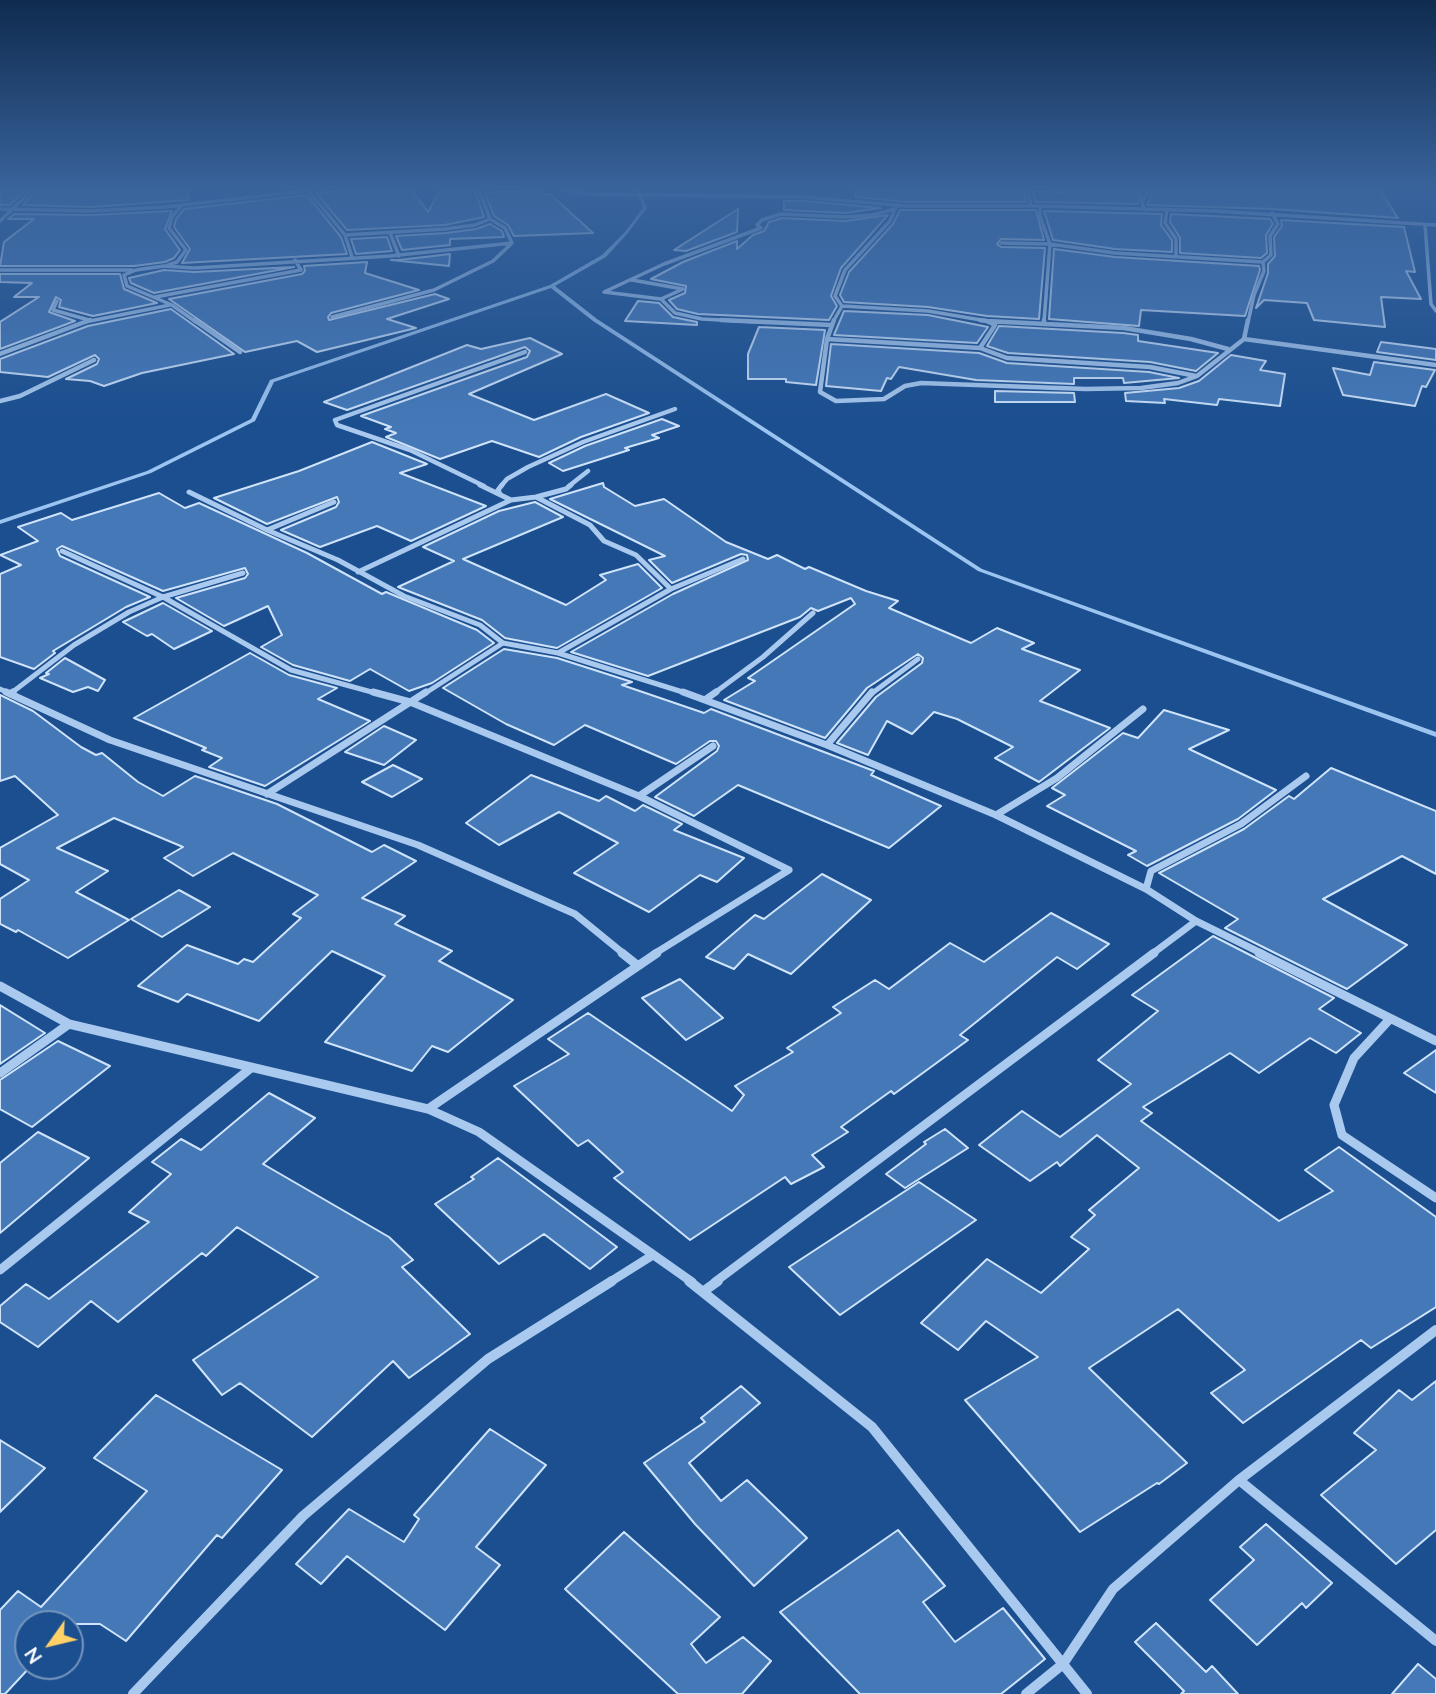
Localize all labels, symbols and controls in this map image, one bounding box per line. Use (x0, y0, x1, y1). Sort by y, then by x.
north arrow (14, 1610, 84, 1680)
text: N (19, 1643, 46, 1668)

